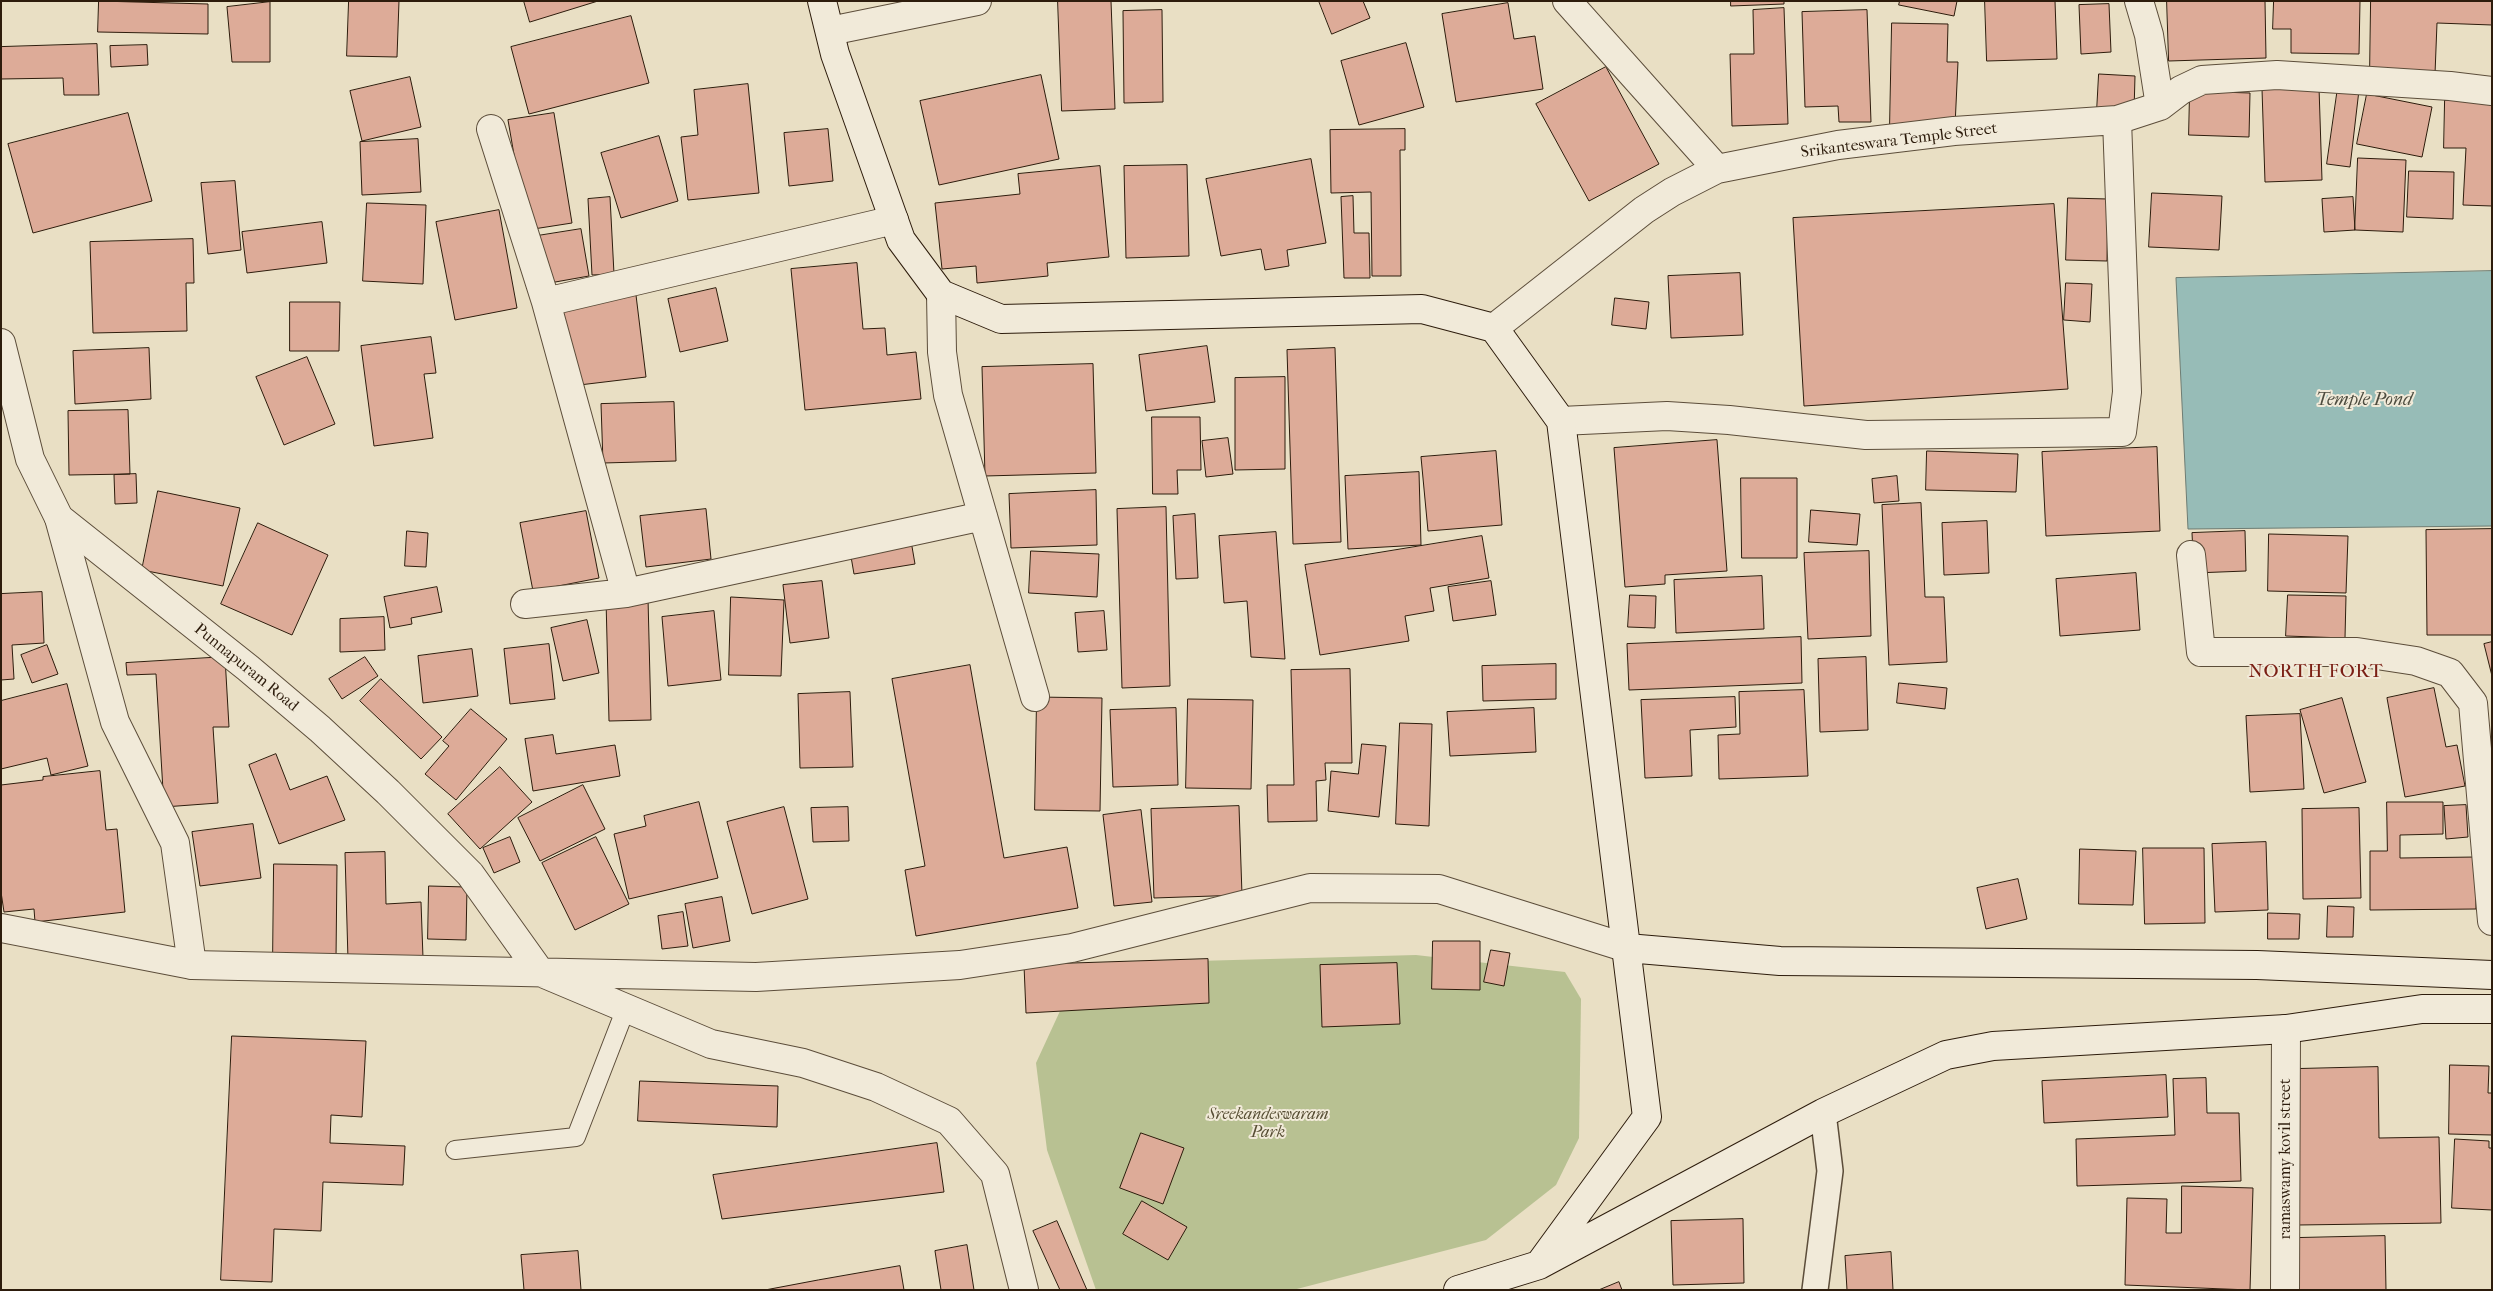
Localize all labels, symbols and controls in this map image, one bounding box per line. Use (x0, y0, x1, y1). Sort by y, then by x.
street label: Srikanteswara Temple Street (1800, 119, 1998, 163)
water label: Temple Pond (2316, 390, 2412, 412)
street label: Punnapuram Road (190, 620, 302, 716)
district label: NORTH FORT (2247, 661, 2385, 683)
street label: ramaswamy kovil street (2276, 1079, 2296, 1239)
park label: Sreekandeswaram Park (1207, 1105, 1329, 1143)

